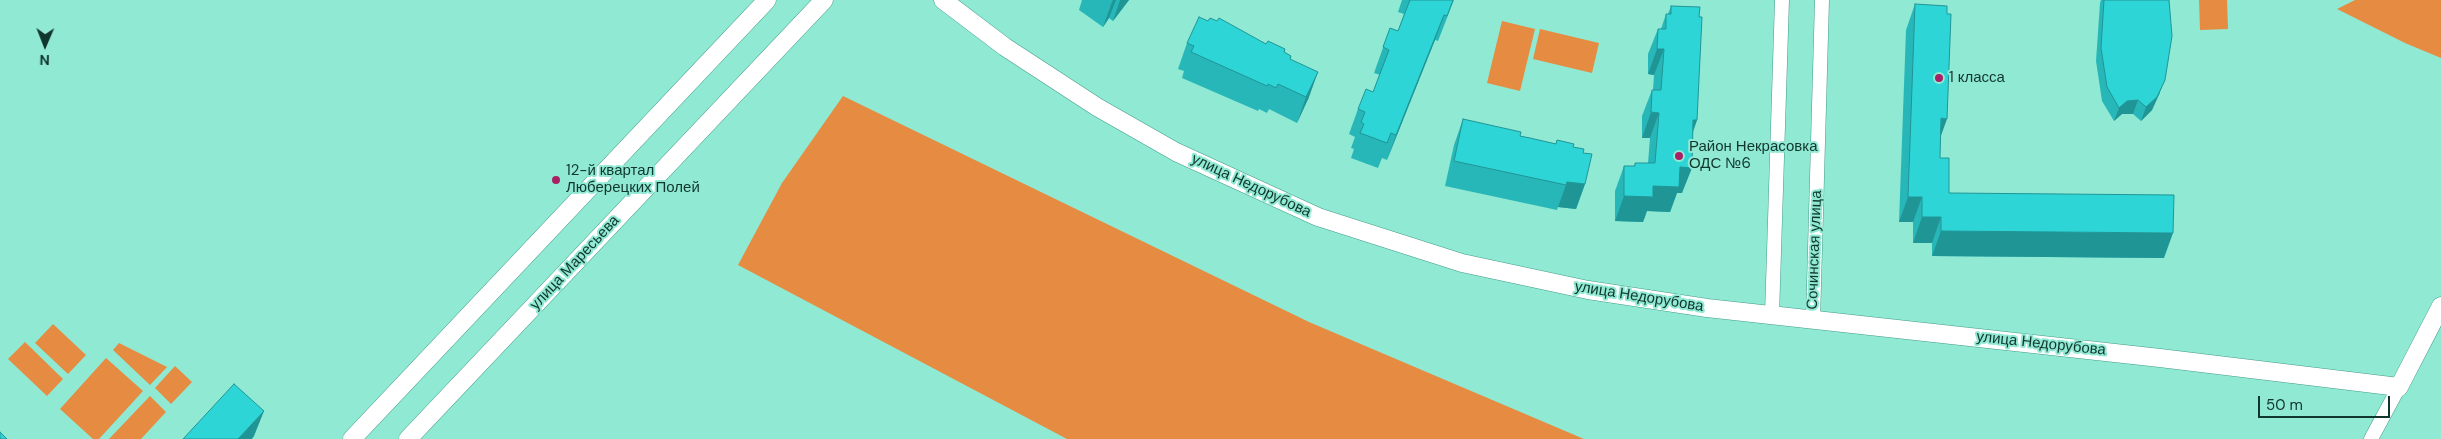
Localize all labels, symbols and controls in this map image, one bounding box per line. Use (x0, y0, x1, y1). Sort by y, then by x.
north arrow (20, 20, 70, 70)
text: N (39, 51, 50, 69)
place label: 1 класса (1949, 69, 2005, 87)
marker: 1 класса (1933, 72, 1945, 84)
place label: Район Некрасовка ОДС №6 (1689, 138, 1817, 173)
street label: улица Недорубова (1188, 150, 1314, 222)
marker: Район Некрасовка ОДС №6 (1673, 150, 1685, 162)
place label: 12-й квартал Люберецких Полей (566, 162, 700, 197)
marker: 12-й квартал Люберецких Полей (550, 174, 562, 186)
street label: Сочинская улица (1804, 190, 1826, 310)
street label: улица Маресьева (527, 212, 623, 314)
street label: улица Недорубова (1573, 278, 1705, 316)
street label: улица Недорубова (1975, 328, 2107, 360)
scale bar (2261, 386, 2394, 418)
text: 50 m (2266, 395, 2303, 415)

